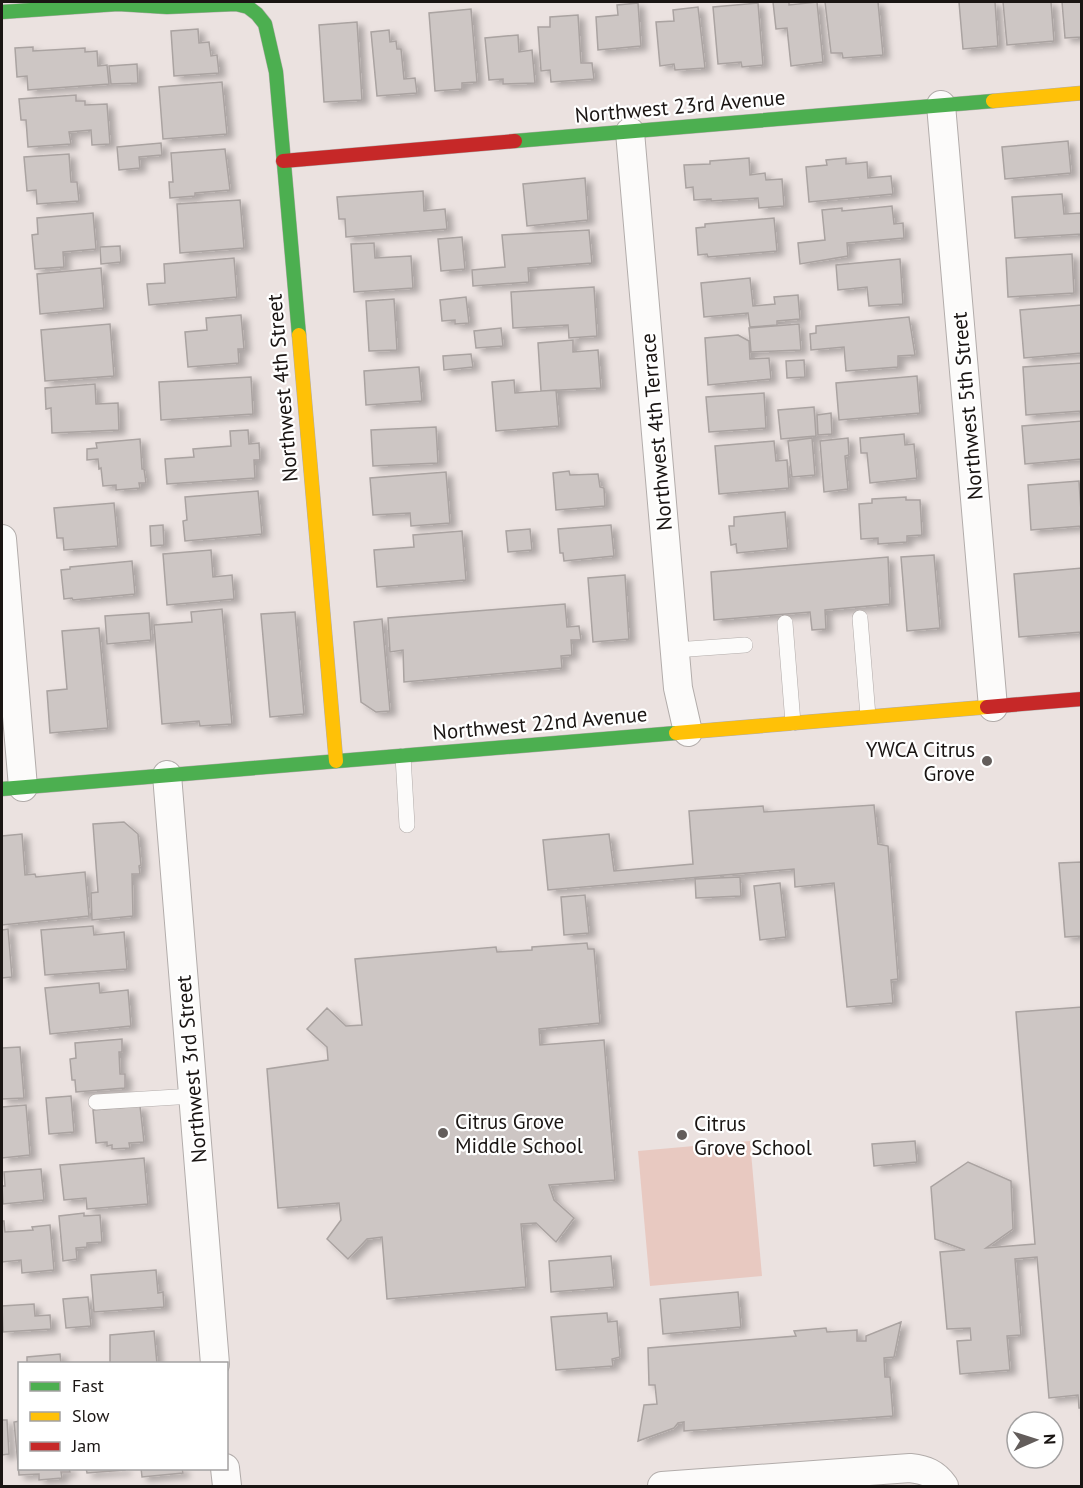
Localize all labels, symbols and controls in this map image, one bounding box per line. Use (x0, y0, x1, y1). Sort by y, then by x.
street label: Northwest 23rd Avenue (574, 83, 786, 129)
street label: Northwest 4th Street (260, 293, 304, 483)
street label: Northwest 5th Street (945, 311, 989, 501)
street label: Northwest 4th Terrace (634, 332, 678, 532)
street label: Northwest 22nd Avenue (432, 700, 648, 746)
place label: YWCA Citrus Grove (866, 736, 975, 787)
marker: YWCA Citrus Grove (980, 754, 994, 768)
street label: Northwest 3rd Street (169, 974, 213, 1164)
place label: Citrus Grove Middle School (455, 1108, 583, 1159)
place label: Citrus Grove School (694, 1110, 812, 1161)
marker: Citrus Grove Middle School (436, 1126, 450, 1140)
marker: Citrus Grove School (675, 1128, 689, 1142)
legend (18, 1362, 228, 1470)
text: Fast (72, 1374, 104, 1397)
text: Slow (72, 1404, 110, 1427)
north arrow (1005, 1410, 1065, 1470)
text: N (1040, 1433, 1060, 1445)
text: Jam (71, 1434, 101, 1457)

